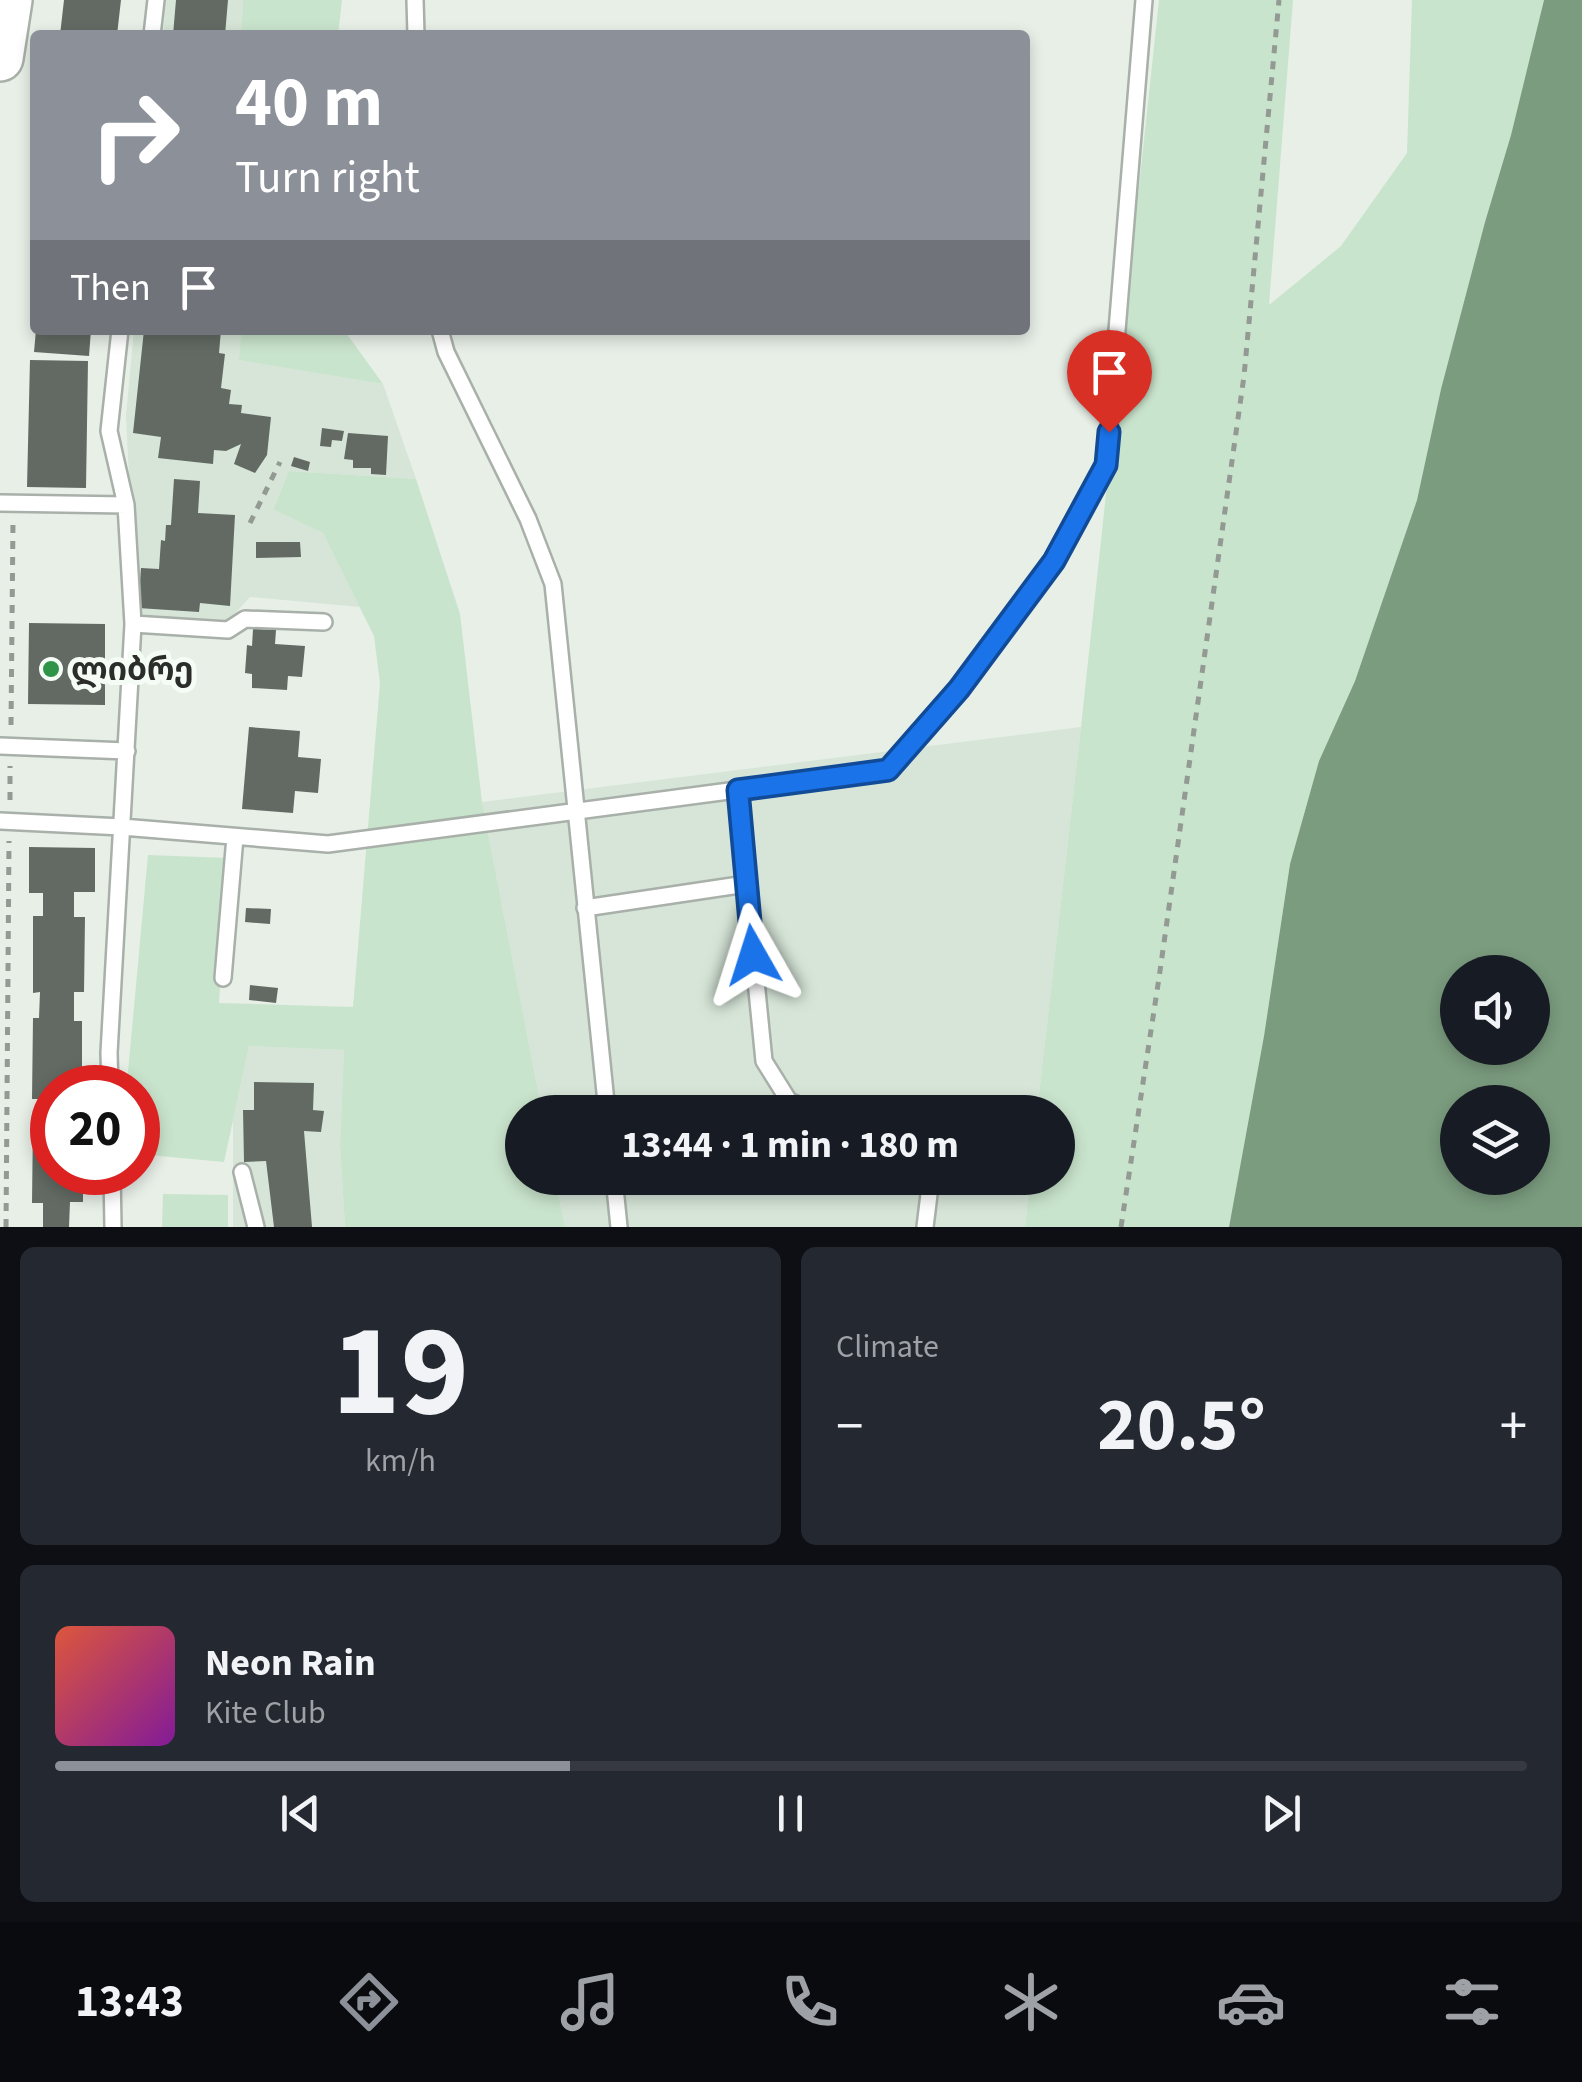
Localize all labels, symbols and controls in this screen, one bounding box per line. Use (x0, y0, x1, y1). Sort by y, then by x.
text: 40 m (235, 53, 383, 153)
icon: right (70, 70, 200, 200)
text: Turn right (235, 146, 420, 210)
icon: arrive (171, 260, 226, 315)
text: Then (70, 261, 151, 315)
pin (1067, 330, 1152, 433)
icon: arrive (1082, 345, 1137, 400)
place label: ლიბრე (71, 647, 193, 693)
marker: ლიბრე (40, 658, 62, 680)
position arrow (701, 903, 805, 1007)
map controls (1440, 955, 1550, 1195)
button: sound (1440, 955, 1550, 1065)
speed limit sign: 20 (30, 1065, 160, 1195)
button: layers (1440, 1085, 1550, 1195)
text: 13:44 · 1 min · 180 m (621, 1118, 959, 1172)
text: 19 (332, 1280, 469, 1465)
text: Climate (836, 1324, 939, 1370)
text: 20.5° (1097, 1372, 1266, 1479)
text: − (836, 1388, 863, 1466)
text: + (1500, 1388, 1527, 1466)
text: km/h (365, 1438, 436, 1484)
text: Neon Rain (205, 1636, 376, 1690)
text: Kite Club (205, 1690, 326, 1736)
icon: previous (273, 1786, 328, 1841)
icon: pause (763, 1786, 818, 1841)
icon: next (1254, 1786, 1309, 1841)
icon: directions (334, 1967, 404, 2037)
icon: music (555, 1967, 625, 2037)
icon: phone (775, 1967, 845, 2037)
icon: climate (996, 1967, 1066, 2037)
icon: car (1216, 1967, 1286, 2037)
icon: filters (1437, 1967, 1507, 2037)
text: 13:43 (75, 1970, 184, 2034)

